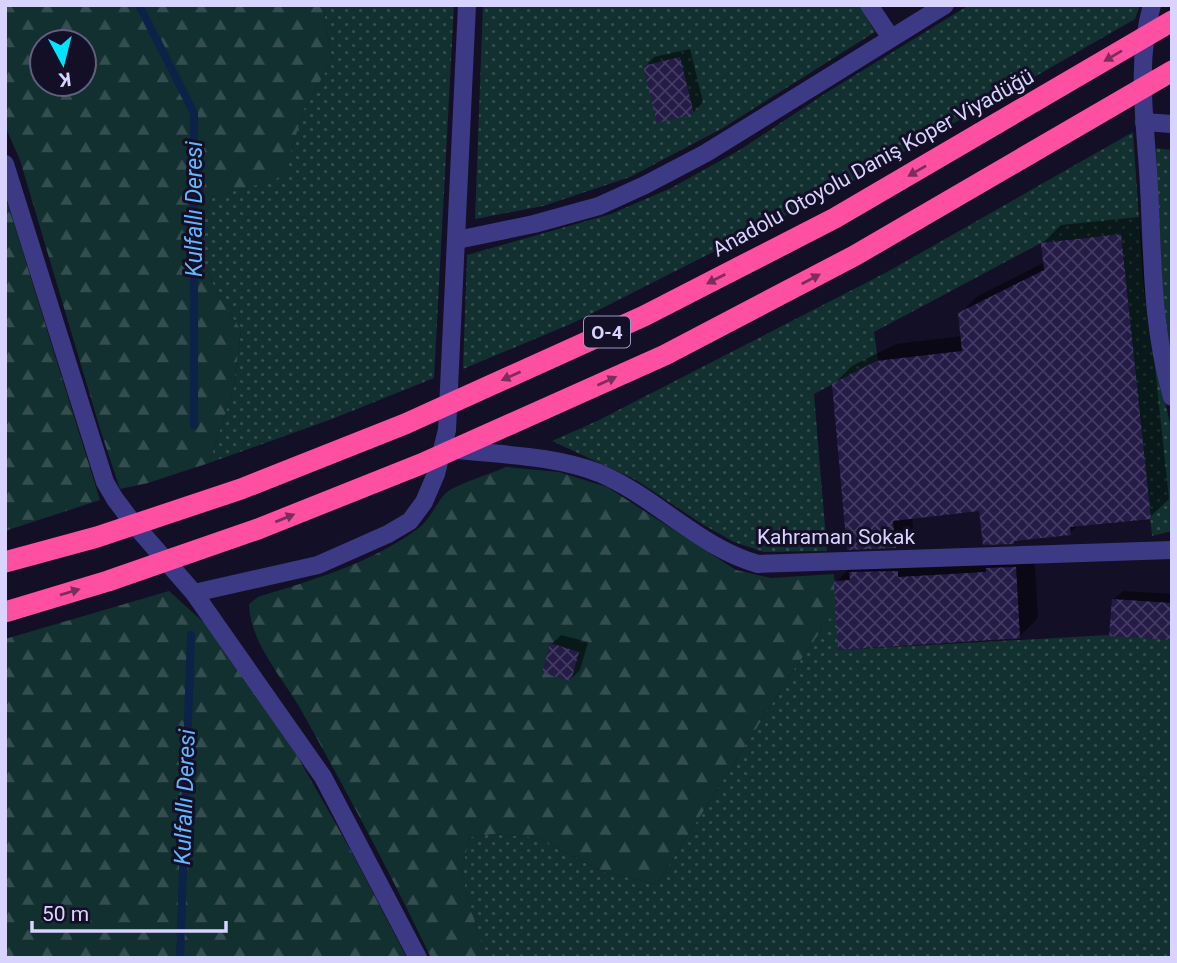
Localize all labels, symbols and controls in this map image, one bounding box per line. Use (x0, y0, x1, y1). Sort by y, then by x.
north arrow (28, 28, 98, 98)
one-way arrow (1104, 50, 1123, 62)
street label: Anadolu Otoyolu Daniş Koper Viyadüğü (708, 64, 1038, 262)
text: K (57, 67, 72, 92)
water label: Kulfallı Deresi (181, 140, 208, 277)
one-way arrow (907, 164, 926, 177)
one-way arrow (706, 272, 726, 284)
one-way arrow (801, 273, 821, 285)
road number: O-4 (584, 316, 630, 348)
one-way arrow (501, 370, 521, 382)
one-way arrow (597, 375, 618, 386)
one-way arrow (275, 513, 296, 524)
street label: Kahraman Sokak (757, 525, 915, 549)
one-way arrow (60, 586, 81, 597)
water label: Kulfallı Deresi (169, 728, 201, 865)
scale bar (32, 890, 226, 934)
text: 50 m (42, 902, 89, 926)

